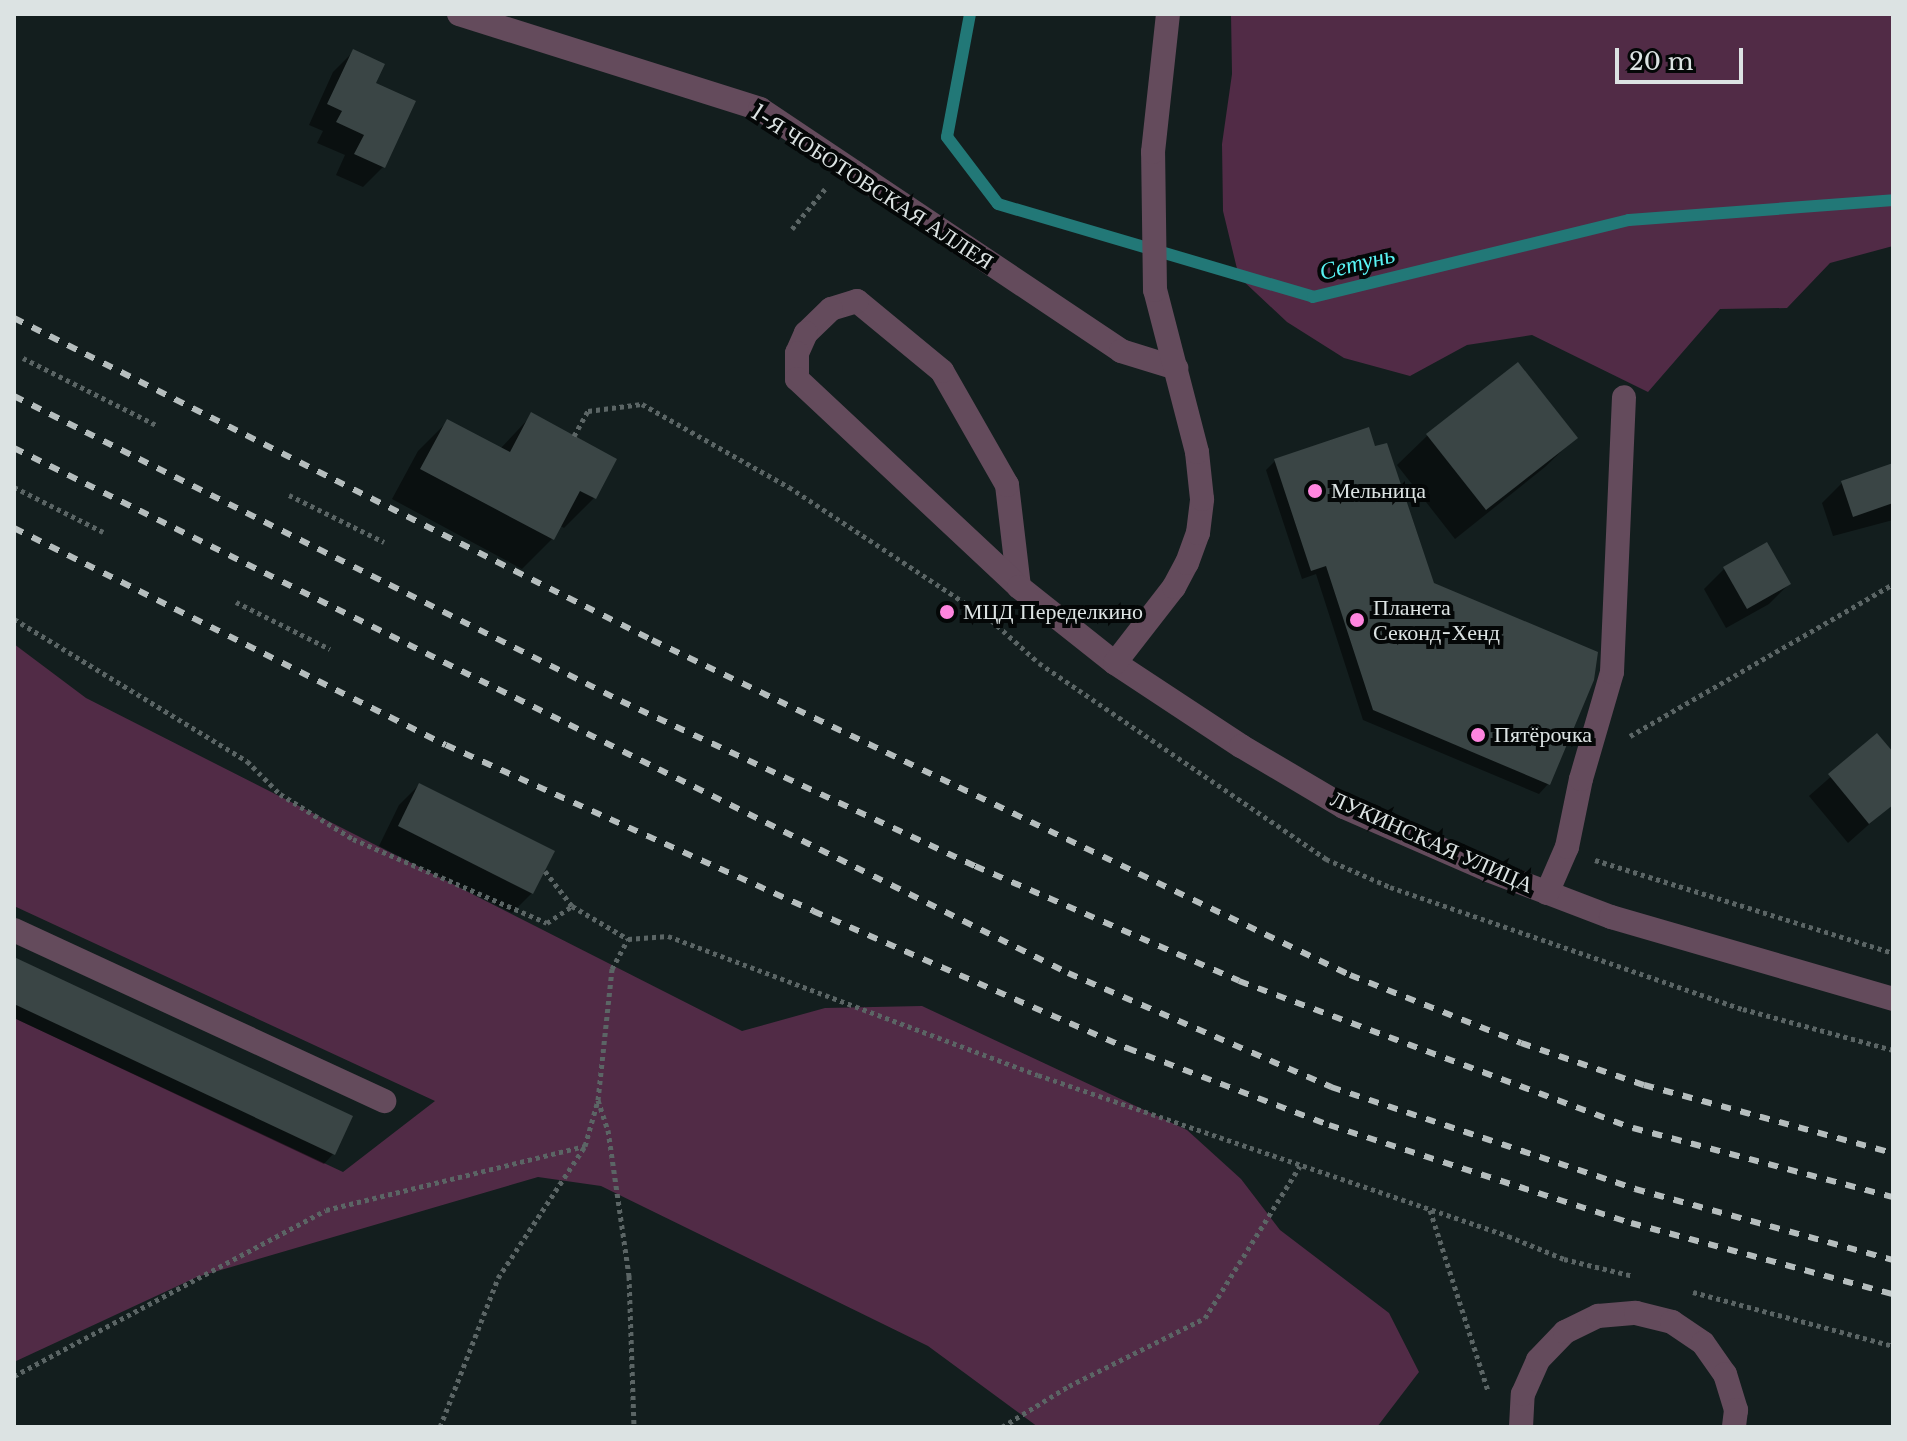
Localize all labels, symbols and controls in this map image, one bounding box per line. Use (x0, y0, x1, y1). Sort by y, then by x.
scale bar (1619, 32, 1747, 82)
text: 20 m (1629, 47, 1694, 76)
street label: 1-Я ЧОБОТОВСКАЯ АЛЛЕЯ (746, 99, 998, 275)
water label: Сетунь (1316, 240, 1398, 286)
place label: Мельница (1331, 478, 1426, 504)
marker: Мельница (1306, 482, 1324, 500)
place label: Планета Секонд-Хенд (1373, 594, 1500, 646)
place label: МЦД Переделкино (963, 599, 1143, 625)
marker: МЦД Переделкино (938, 603, 956, 621)
marker: Планета Секонд-Хенд (1348, 611, 1366, 629)
place label: Пятёрочка (1494, 722, 1592, 748)
marker: Пятёрочка (1469, 726, 1487, 744)
street label: ЛУКИНСКАЯ УЛИЦА (1327, 785, 1537, 899)

